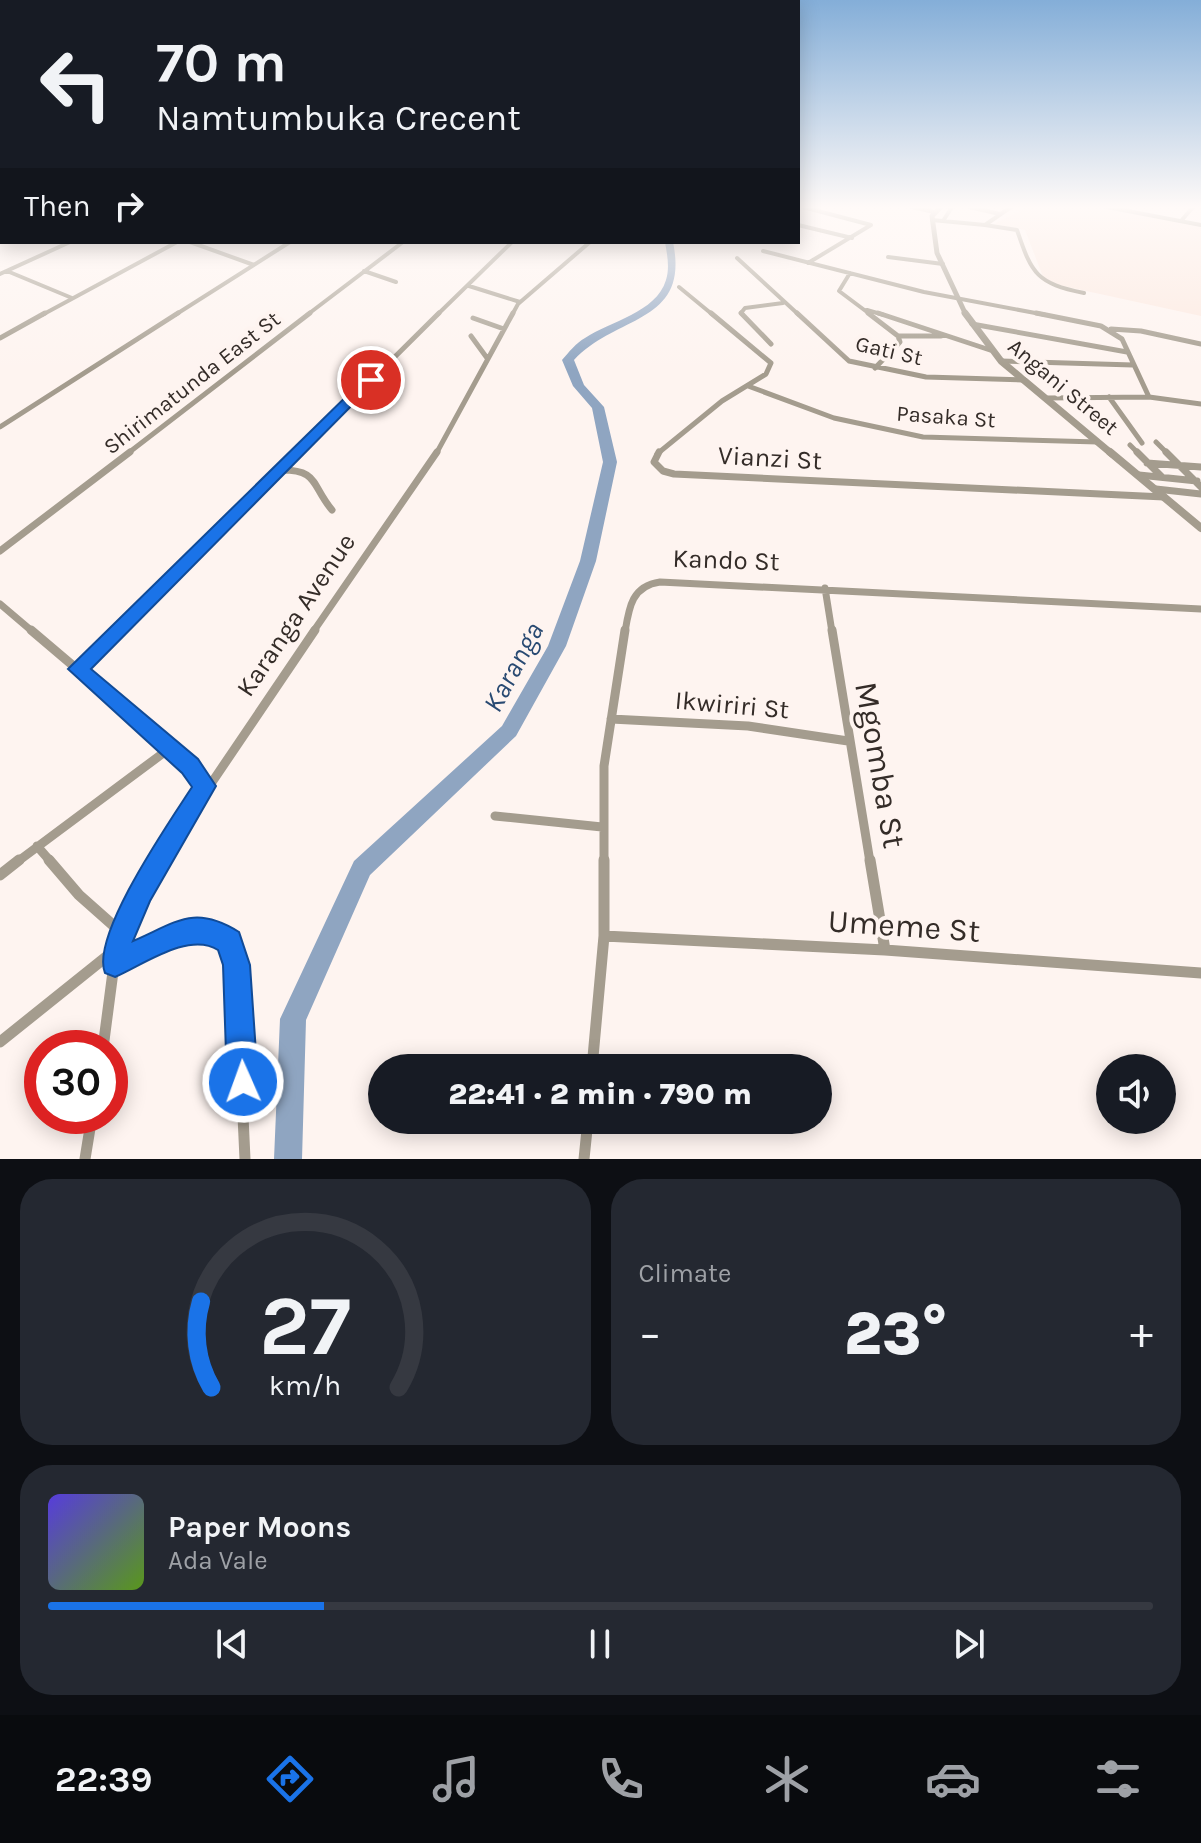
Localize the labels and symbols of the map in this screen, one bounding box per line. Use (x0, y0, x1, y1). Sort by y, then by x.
street label: Shirimatunda East St (99, 306, 285, 460)
street label: Gati St (853, 331, 925, 371)
street label: Angani Street (1003, 333, 1123, 441)
pin (337, 346, 405, 414)
street label: Pasaka St (896, 401, 996, 433)
street label: Vianzi St (717, 440, 823, 476)
street label: Karanga Avenue (230, 527, 362, 703)
street label: Kando St (672, 543, 780, 577)
water label: Karanga (476, 617, 550, 717)
street label: Mgomba St (847, 679, 913, 851)
street label: Ikwiriri St (674, 685, 791, 725)
street label: Umeme St (827, 902, 981, 950)
speed limit sign: 30 (24, 1030, 128, 1134)
position arrow (201, 1040, 285, 1124)

